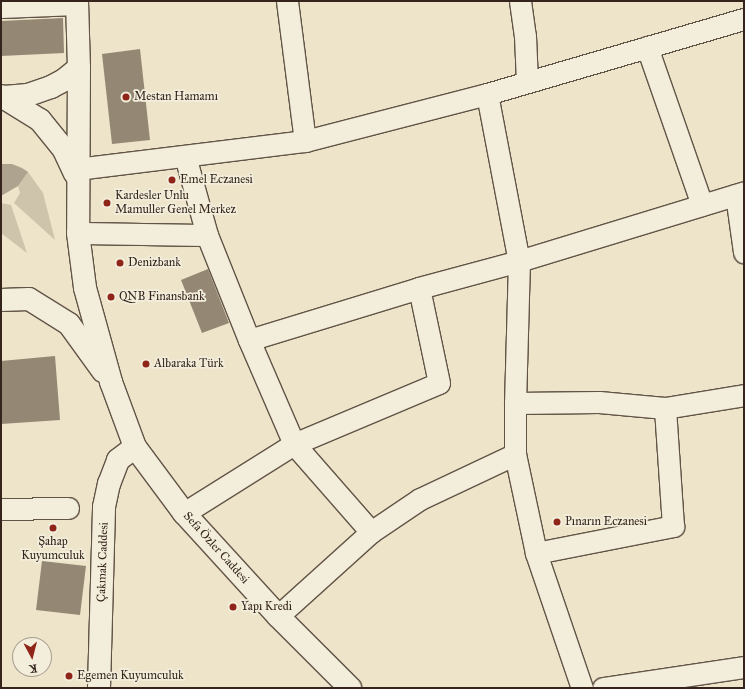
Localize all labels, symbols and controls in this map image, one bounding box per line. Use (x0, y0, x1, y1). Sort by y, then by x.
place label: Mestan Hamamı (134, 90, 218, 104)
marker: Mestan Hamamı (121, 92, 131, 102)
place label: Emel Eczanesi (180, 173, 253, 187)
marker: Emel Eczanesi (167, 175, 177, 185)
place label: Kardesler Unlu Mamuller Genel Merkez (115, 189, 236, 217)
marker: Kardesler Unlu Mamuller Genel Merkez (102, 198, 112, 208)
place label: Denizbank (128, 256, 181, 270)
marker: Denizbank (115, 258, 125, 268)
place label: QNB Finansbank (119, 290, 205, 304)
marker: QNB Finansbank (106, 292, 116, 302)
place label: Albaraka Türk (154, 357, 224, 371)
marker: Albaraka Türk (141, 359, 151, 369)
street label: Sefa Özler Caddesi (180, 509, 252, 587)
place label: Pınarın Eczanesi (565, 515, 647, 529)
marker: Pınarın Eczanesi (552, 517, 562, 527)
street label: Çakmak Caddesi (94, 522, 112, 602)
marker: Şahap Kuyumculuk (48, 523, 58, 533)
place label: Şahap Kuyumculuk (21, 535, 85, 563)
place label: Yapı Kredi (241, 600, 292, 614)
marker: Yapı Kredi (228, 602, 238, 612)
north arrow (12, 637, 52, 677)
text: K (29, 661, 38, 675)
place label: Egemen Kuyumculuk (77, 669, 184, 683)
marker: Egemen Kuyumculuk (64, 671, 74, 681)

